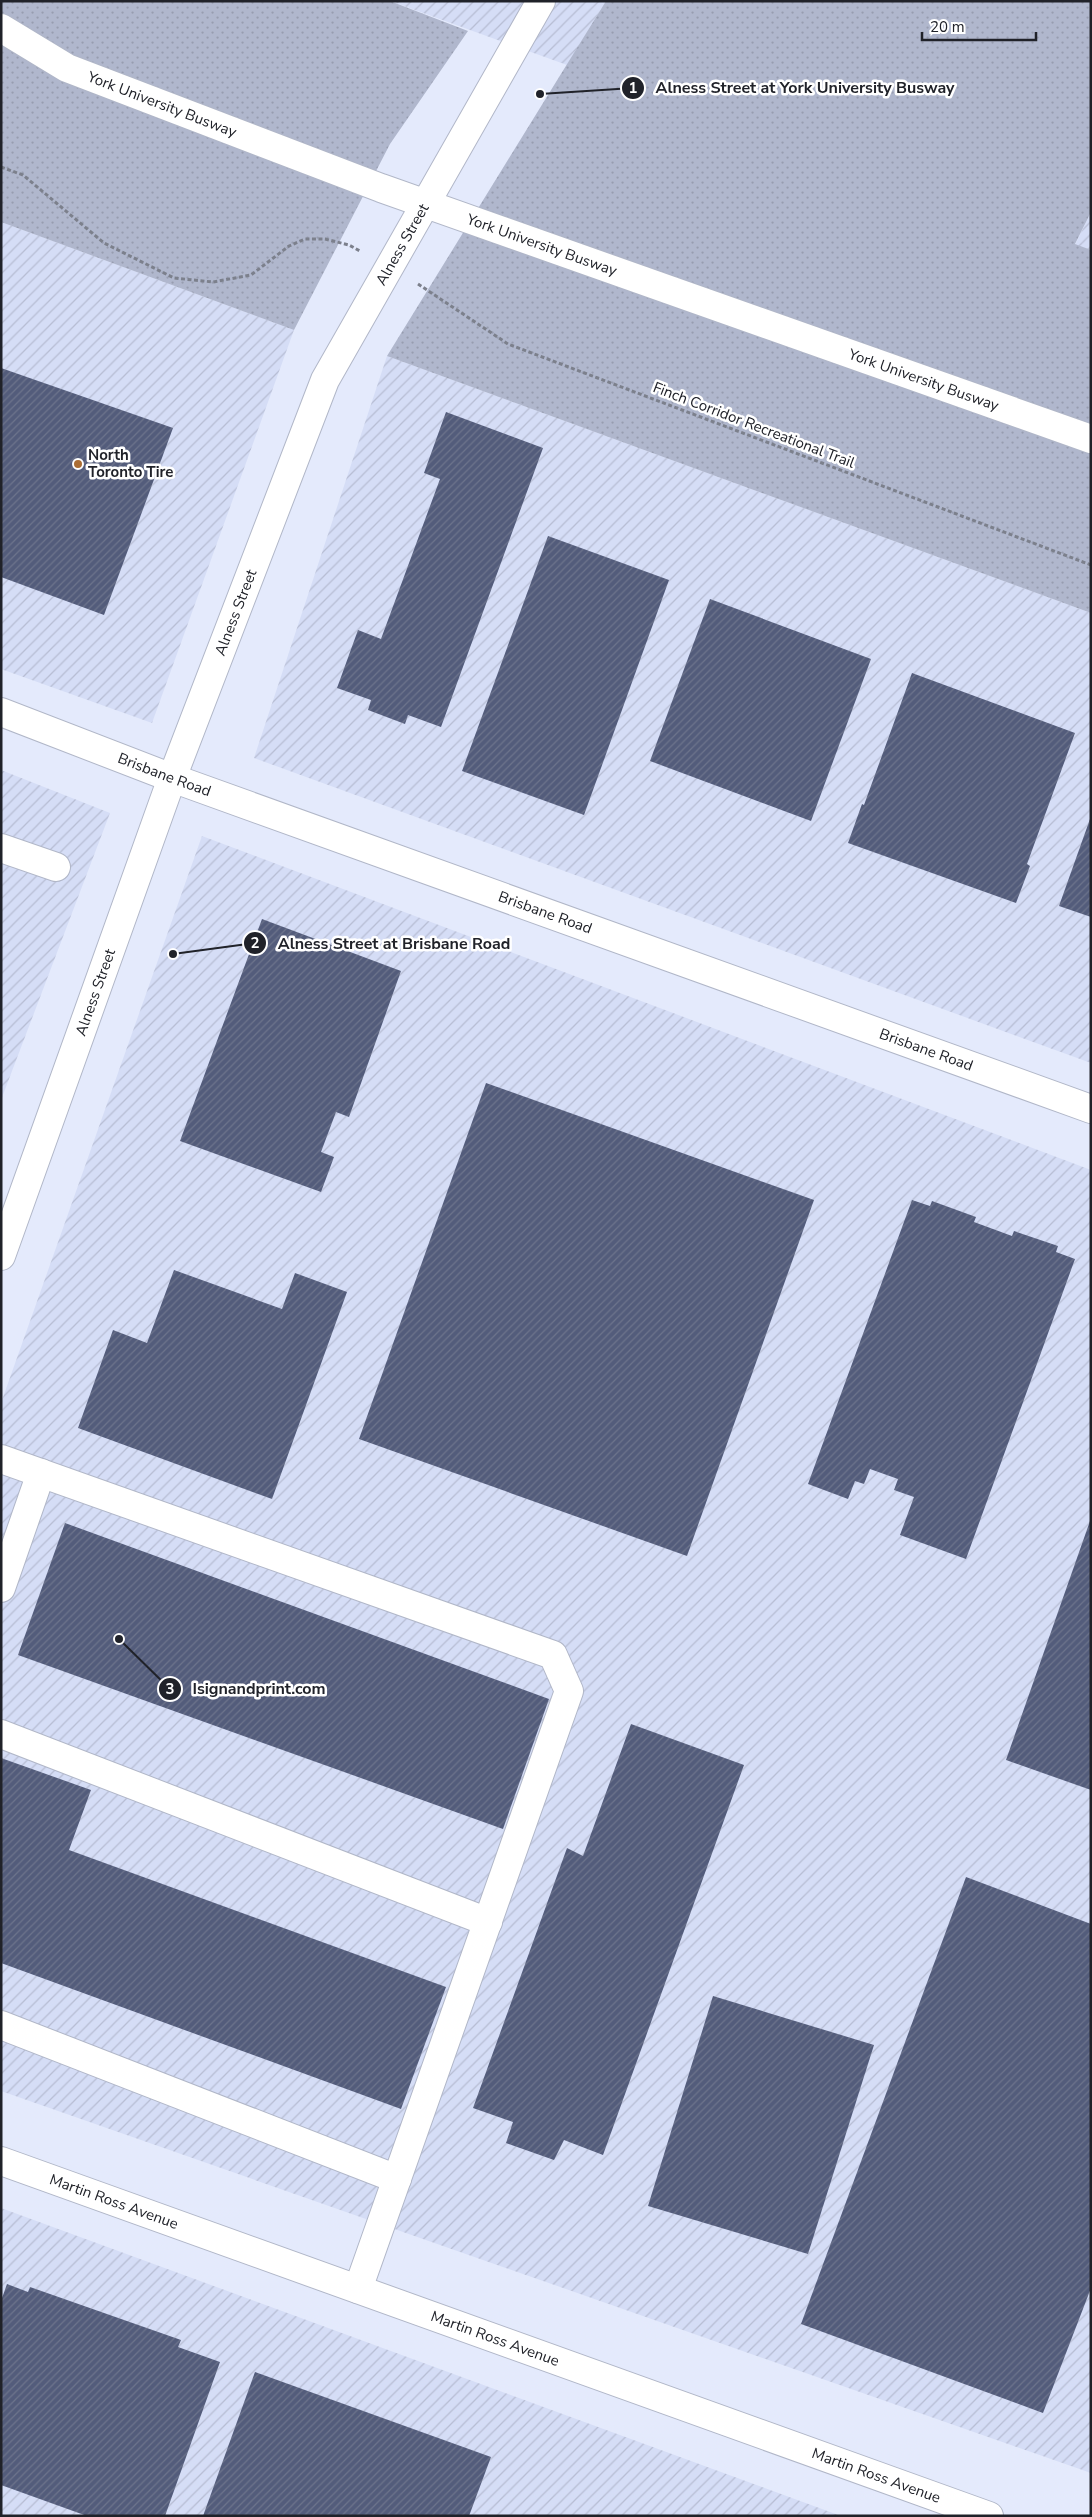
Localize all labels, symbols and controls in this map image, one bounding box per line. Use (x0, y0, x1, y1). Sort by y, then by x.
scale bar (922, 10, 1036, 42)
text: 20 m (930, 17, 965, 37)
street label: York University Busway (84, 66, 240, 142)
callout: Alness Street at York University Busway (621, 72, 965, 103)
text: Alness Street at York University Busway (656, 77, 955, 99)
text: 1 (628, 78, 638, 98)
street label: Alness Street (371, 199, 434, 289)
street label: York University Busway (463, 209, 620, 281)
street label: York University Busway (845, 344, 1002, 416)
street label: Finch Corridor Recreational Trail (650, 377, 858, 473)
place label: North Toronto Tire (88, 445, 173, 482)
marker: North Toronto Tire (72, 458, 84, 470)
street label: Alness Street (210, 566, 262, 659)
street label: Brisbane Road (115, 748, 214, 801)
street label: Brisbane Road (496, 886, 595, 938)
callout: Alness Street at Brisbane Road (242, 928, 520, 959)
text: 2 (250, 933, 260, 953)
text: Alness Street at Brisbane Road (278, 933, 510, 955)
street label: Alness Street (71, 945, 120, 1039)
street label: Brisbane Road (877, 1024, 976, 1076)
callout: Isignandprint.com (157, 1673, 336, 1704)
text: Isignandprint.com (192, 1678, 326, 1700)
text: 3 (165, 1679, 175, 1699)
street label: Martin Ross Avenue (47, 2169, 181, 2234)
street label: Martin Ross Avenue (428, 2306, 562, 2371)
street label: Martin Ross Avenue (809, 2443, 943, 2508)

